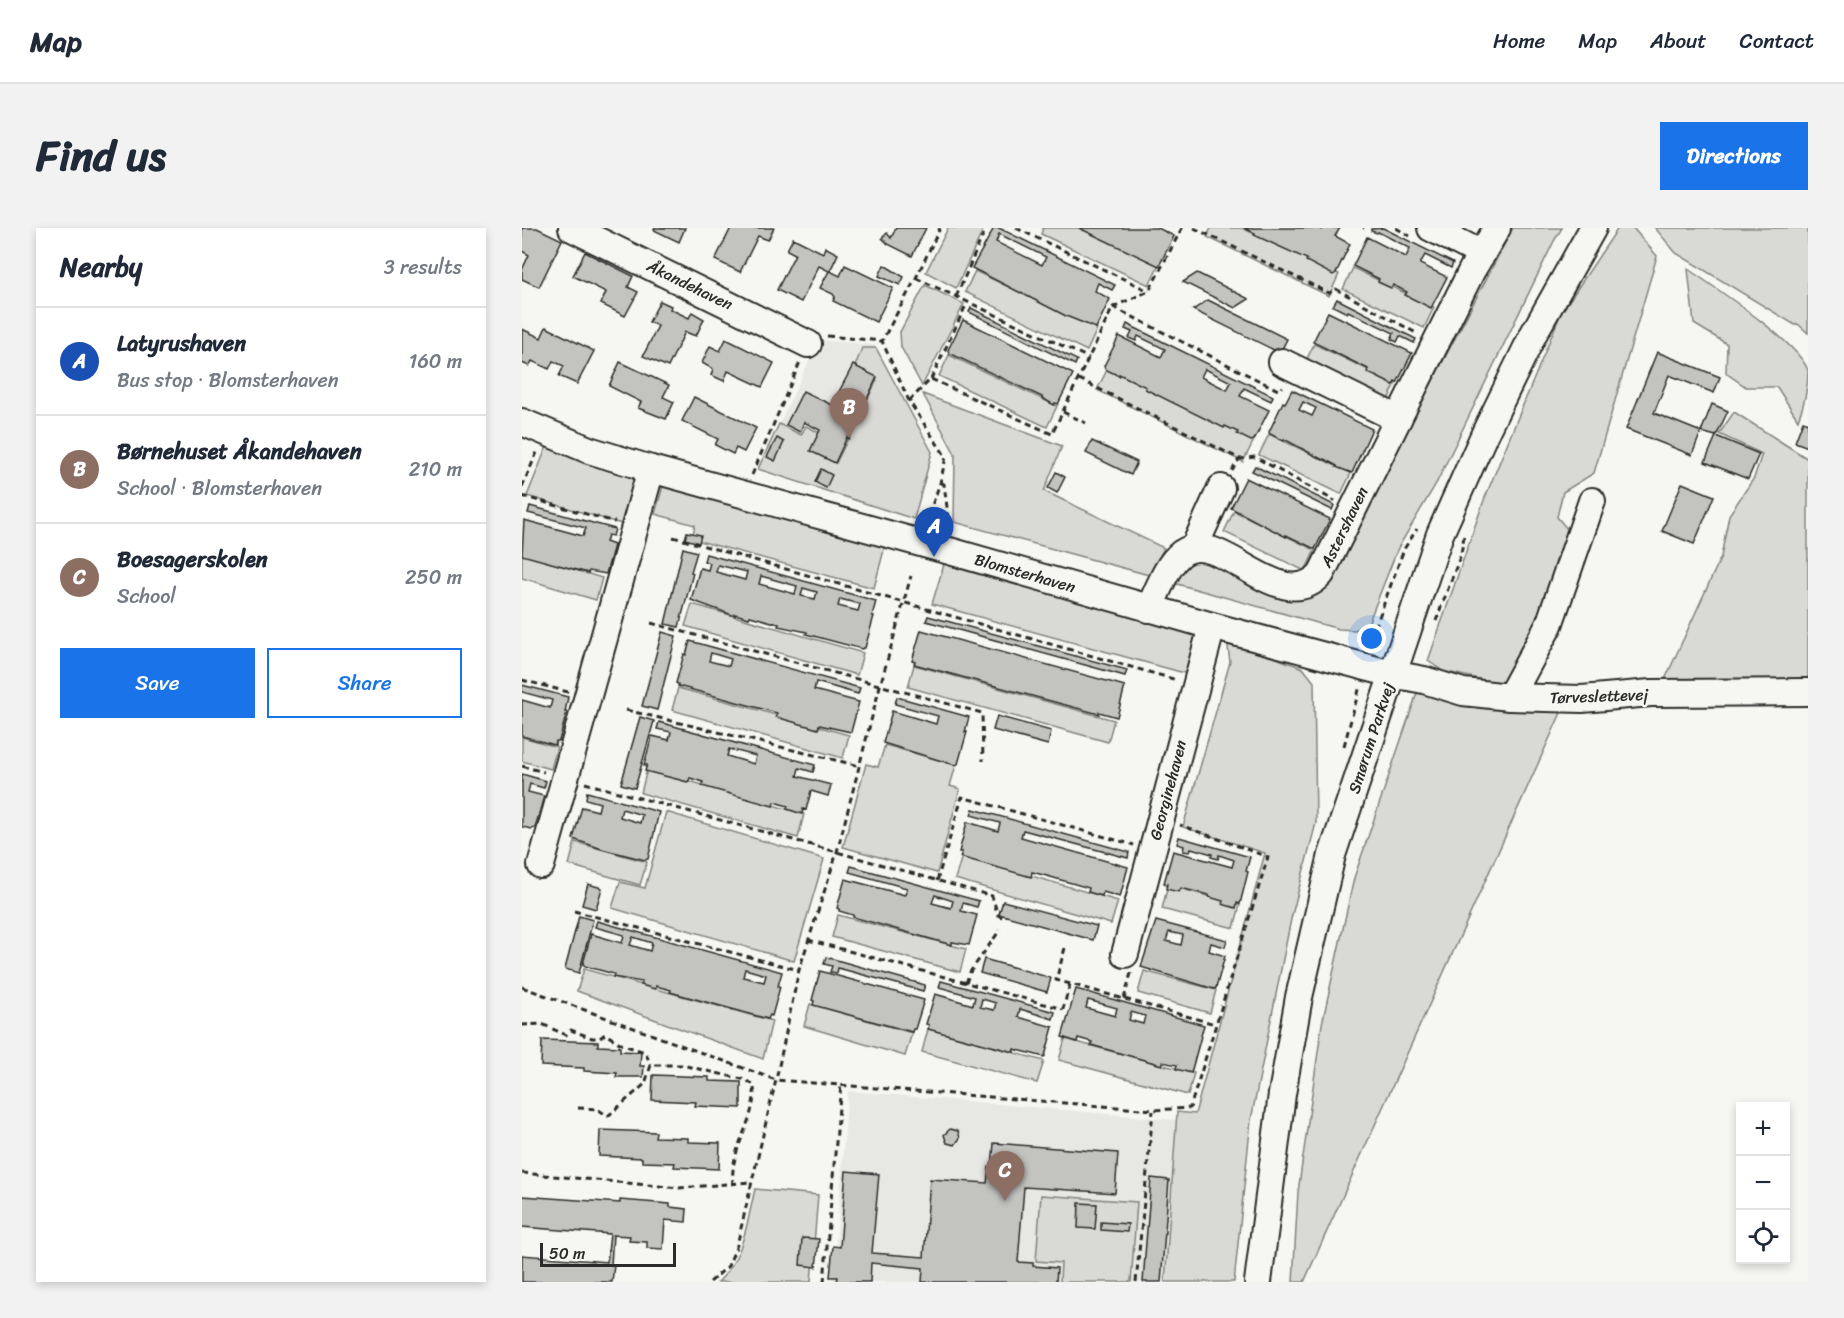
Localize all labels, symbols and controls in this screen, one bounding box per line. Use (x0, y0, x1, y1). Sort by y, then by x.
text: Map (30, 17, 82, 66)
text: Home (1493, 22, 1545, 60)
text: Map (1578, 22, 1617, 60)
text: About (1650, 22, 1707, 60)
text: Contact (1740, 22, 1814, 60)
text: Find us (36, 119, 166, 193)
button: Directions (1660, 122, 1808, 190)
text: Nearby (60, 244, 142, 290)
text: 3 results (384, 250, 462, 285)
street label: Åkandehaven (641, 251, 738, 319)
text: Latyrushaven (117, 324, 246, 363)
text: A (73, 344, 86, 379)
text: 160 m (409, 344, 462, 379)
text: Bus stop · Blomsterhaven (117, 363, 339, 398)
pin: B (830, 388, 868, 438)
text: Børnehuset Åkandehaven (117, 432, 362, 471)
text: B (73, 452, 86, 487)
text: 210 m (409, 452, 462, 487)
text: School · Blomsterhaven (117, 471, 322, 506)
street label: Astershaven (1311, 481, 1376, 573)
pin: A (914, 508, 954, 557)
text: Boesagerskolen (117, 540, 268, 579)
street label: Blomsterhaven (971, 545, 1079, 601)
text: C (73, 560, 86, 595)
text: 250 m (405, 560, 462, 595)
text: School (117, 579, 176, 614)
your location (1357, 624, 1386, 653)
button: Save (60, 648, 255, 718)
button: Share (267, 648, 462, 718)
street label: Smørum Parkvej (1339, 678, 1403, 797)
street label: Tørveslettevej (1549, 680, 1650, 712)
street label: Georginehaven (1141, 736, 1195, 843)
map controls (1736, 1102, 1790, 1264)
button: + (1736, 1102, 1790, 1156)
pin: C (986, 1152, 1024, 1201)
button: − (1736, 1156, 1790, 1210)
button: locate (1736, 1210, 1790, 1264)
text: 50 m (549, 1239, 585, 1268)
scale bar (540, 1240, 676, 1268)

